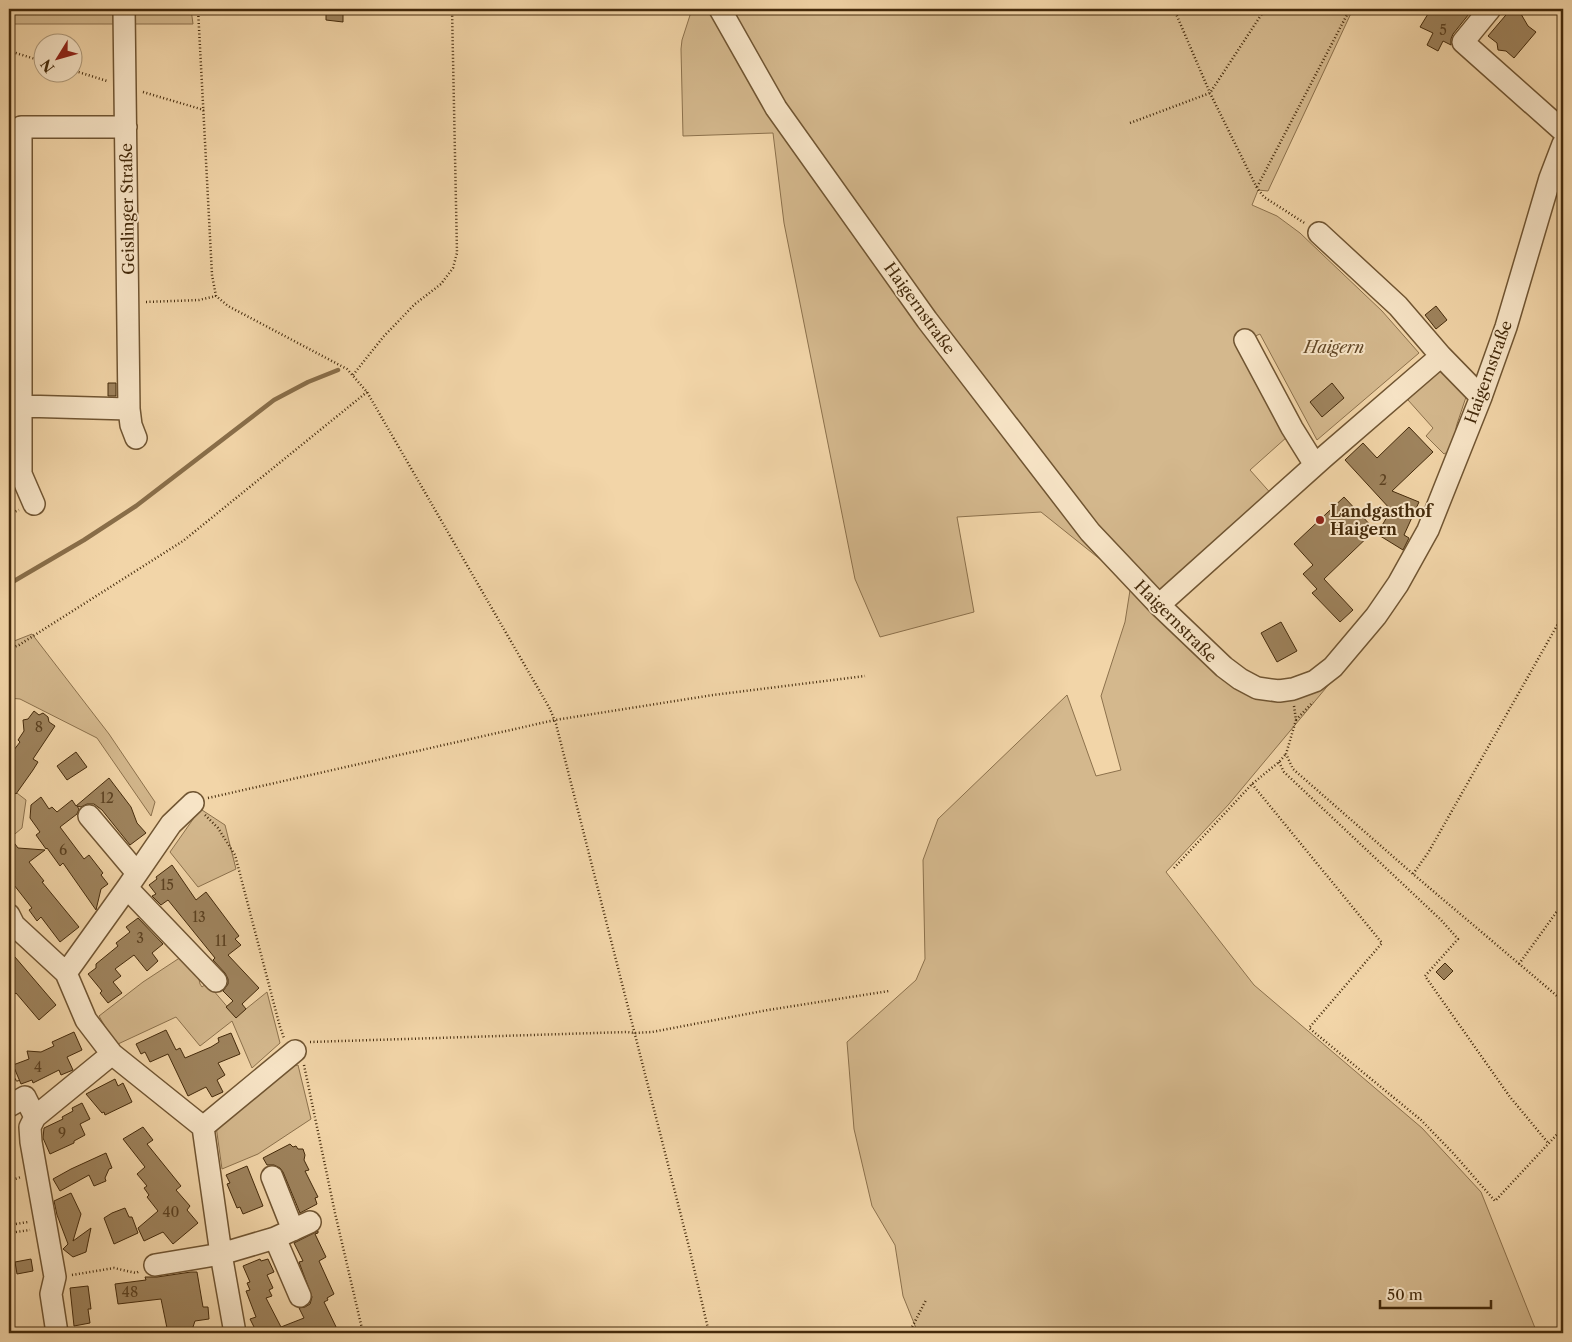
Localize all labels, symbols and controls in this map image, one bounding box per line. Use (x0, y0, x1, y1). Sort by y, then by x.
house number: 5 (1439, 21, 1447, 39)
north arrow (32, 32, 82, 82)
text: N (37, 56, 58, 76)
street label: Geislinger Straße (116, 143, 138, 275)
street label: Haigernstraße (880, 258, 960, 358)
street label: Haigernstraße (1460, 317, 1516, 426)
park label: Haigern (1302, 337, 1364, 357)
house number: 2 (1379, 471, 1387, 489)
place label: Landgasthof Haigern (1330, 501, 1434, 539)
marker: Landgasthof Haigern (1314, 514, 1326, 526)
street label: Haigernstraße (1131, 576, 1222, 667)
house number: 8 (35, 718, 43, 736)
house number: 12 (100, 789, 114, 807)
house number: 6 (59, 841, 67, 859)
house number: 15 (160, 876, 174, 894)
house number: 13 (192, 908, 206, 926)
house number: 3 (136, 929, 144, 947)
house number: 11 (215, 932, 227, 950)
house number: 4 (34, 1058, 42, 1076)
house number: 9 (58, 1124, 66, 1142)
house number: 40 (163, 1203, 180, 1221)
scale bar (1380, 1277, 1491, 1309)
house number: 48 (122, 1283, 138, 1301)
text: 50 m (1387, 1285, 1423, 1304)

